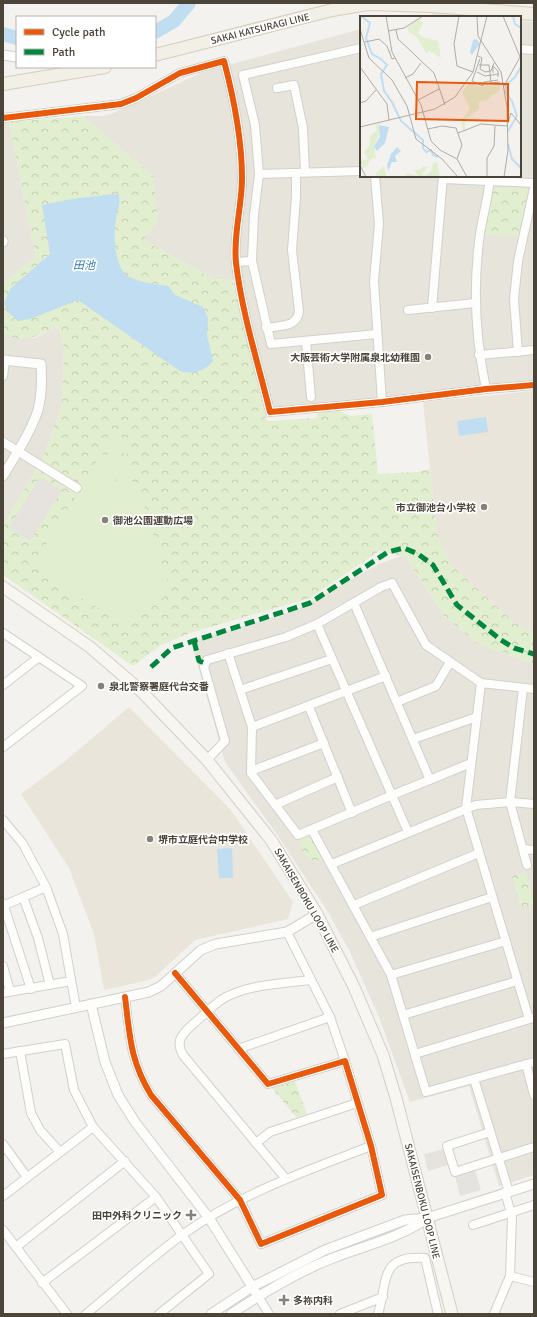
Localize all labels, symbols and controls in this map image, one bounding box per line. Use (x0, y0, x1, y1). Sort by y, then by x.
street label: SAKAI KATSURAGI LINE (210, 11, 311, 47)
legend (16, 16, 156, 68)
inset map (360, 16, 521, 177)
text: Cycle path (52, 25, 105, 40)
text: Path (52, 45, 75, 60)
water label: 田池 (73, 259, 96, 272)
place label: 大阪芸術大学附属泉北幼稚園 (290, 352, 420, 364)
marker: 大阪芸術大学附属泉北幼稚園 (423, 352, 433, 362)
place label: 市立御池台小学校 (396, 502, 476, 514)
marker: 市立御池台小学校 (479, 502, 489, 512)
marker: 御池公園運動広場 (100, 515, 110, 525)
place label: 御池公園運動広場 (112, 515, 193, 527)
marker: 泉北警察署庭代台交番 (96, 681, 106, 691)
place label: 泉北警察署庭代台交番 (109, 681, 209, 693)
marker: 堺市立庭代台中学校 (145, 834, 155, 844)
place label: 堺市立庭代台中学校 (158, 834, 248, 846)
street label: SAKAISENBOKU LOOP LINE (271, 846, 341, 955)
street label: SAKAISENBOKU LOOP LINE (402, 1142, 442, 1261)
marker: 田中外科クリニック (185, 1209, 197, 1221)
place label: 田中外科クリニック (92, 1210, 182, 1222)
marker: 多祢内科 (278, 1294, 290, 1306)
place label: 多祢内科 (293, 1295, 333, 1307)

